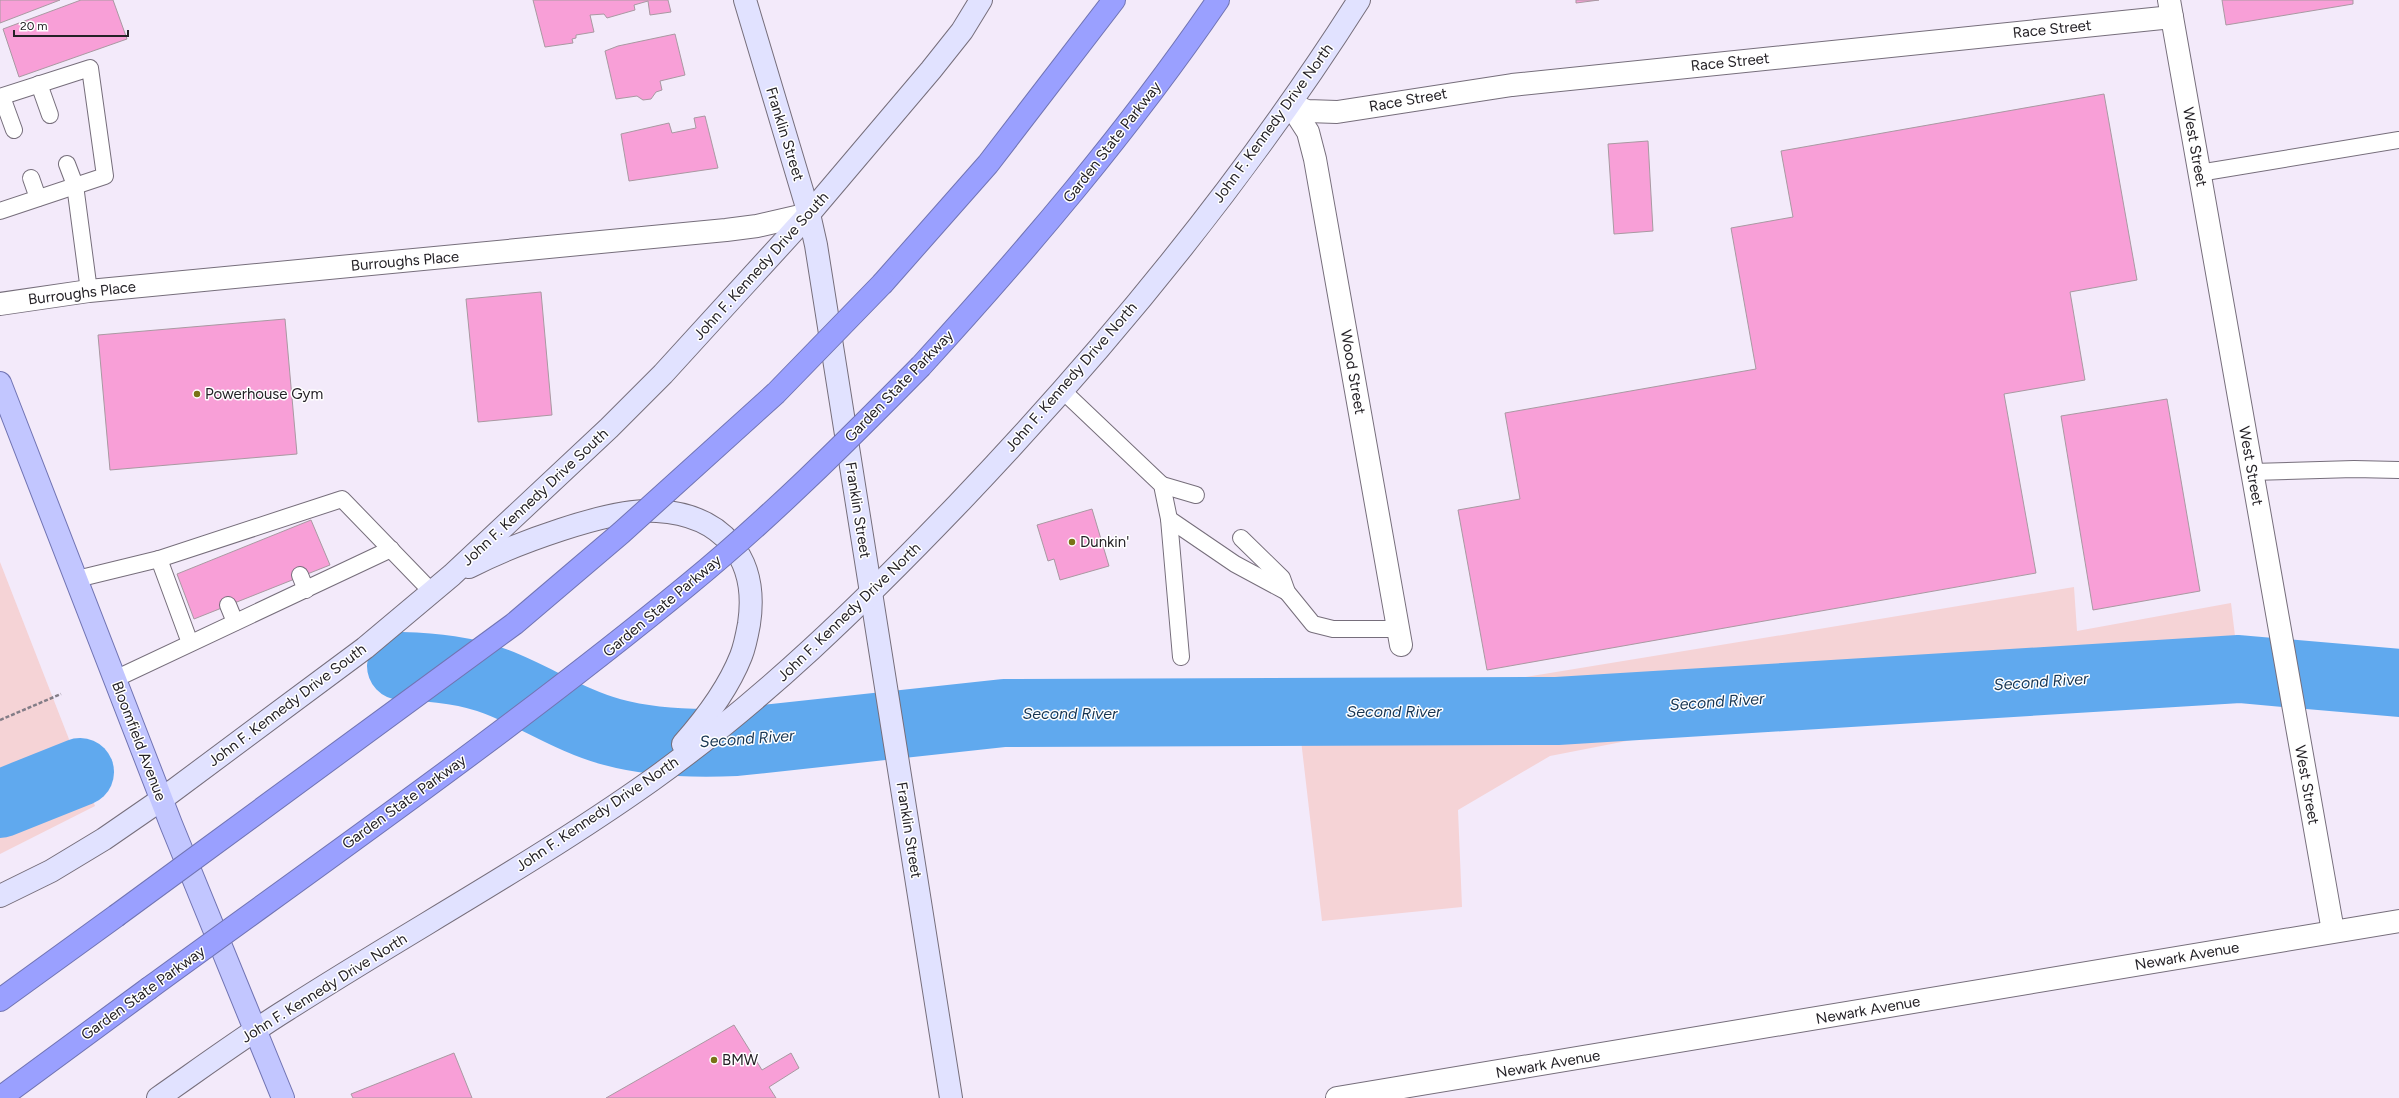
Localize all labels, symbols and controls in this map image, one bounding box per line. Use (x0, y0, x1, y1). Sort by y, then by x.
scale bar (14, 12, 128, 38)
street label: Race Street (2012, 16, 2093, 42)
text: 20 m (20, 19, 48, 33)
street label: John F. Kennedy Drive North (1209, 40, 1337, 206)
street label: Race Street (1690, 49, 1771, 75)
street label: Garden State Parkway (1059, 78, 1165, 206)
street label: Race Street (1368, 84, 1449, 116)
street label: Franklin Street (762, 85, 808, 183)
street label: West Street (2179, 106, 2211, 188)
street label: John F. Kennedy Drive South (690, 188, 832, 344)
street label: Burroughs Place (350, 247, 460, 275)
street label: Burroughs Place (27, 277, 137, 309)
street label: John F. Kennedy Drive North (1001, 299, 1141, 455)
street label: Garden State Parkway (841, 326, 957, 446)
street label: Wood Street (1337, 328, 1369, 416)
place label: Powerhouse Gym (205, 385, 323, 403)
marker: Powerhouse Gym (192, 389, 202, 399)
street label: John F. Kennedy Drive South (458, 425, 612, 569)
street label: West Street (2235, 425, 2267, 507)
street label: Franklin Street (842, 461, 875, 560)
place label: Dunkin' (1080, 533, 1129, 551)
marker: Dunkin' (1067, 537, 1077, 547)
street label: John F. Kennedy Drive North (774, 539, 924, 685)
street label: Garden State Parkway (599, 551, 725, 661)
street label: John F. Kennedy Drive South (204, 640, 370, 770)
water label: Second River (1993, 669, 2090, 694)
street label: Bloomfield Avenue (108, 679, 170, 803)
water label: Second River (1669, 689, 1766, 714)
water label: Second River (1347, 702, 1442, 721)
water label: Second River (1023, 704, 1118, 723)
water label: Second River (699, 726, 796, 751)
street label: West Street (2291, 744, 2323, 826)
street label: Garden State Parkway (339, 751, 470, 853)
street label: John F. Kennedy Drive North (512, 753, 682, 875)
street label: Franklin Street (893, 781, 926, 880)
street label: John F. Kennedy Drive North (238, 929, 410, 1047)
street label: Newark Avenue (2133, 938, 2241, 974)
street label: Garden State Parkway (78, 942, 209, 1044)
street label: Newark Avenue (1814, 992, 1922, 1028)
street label: Newark Avenue (1494, 1046, 1602, 1082)
place label: BMW (722, 1051, 759, 1069)
marker: BMW (709, 1055, 719, 1065)

